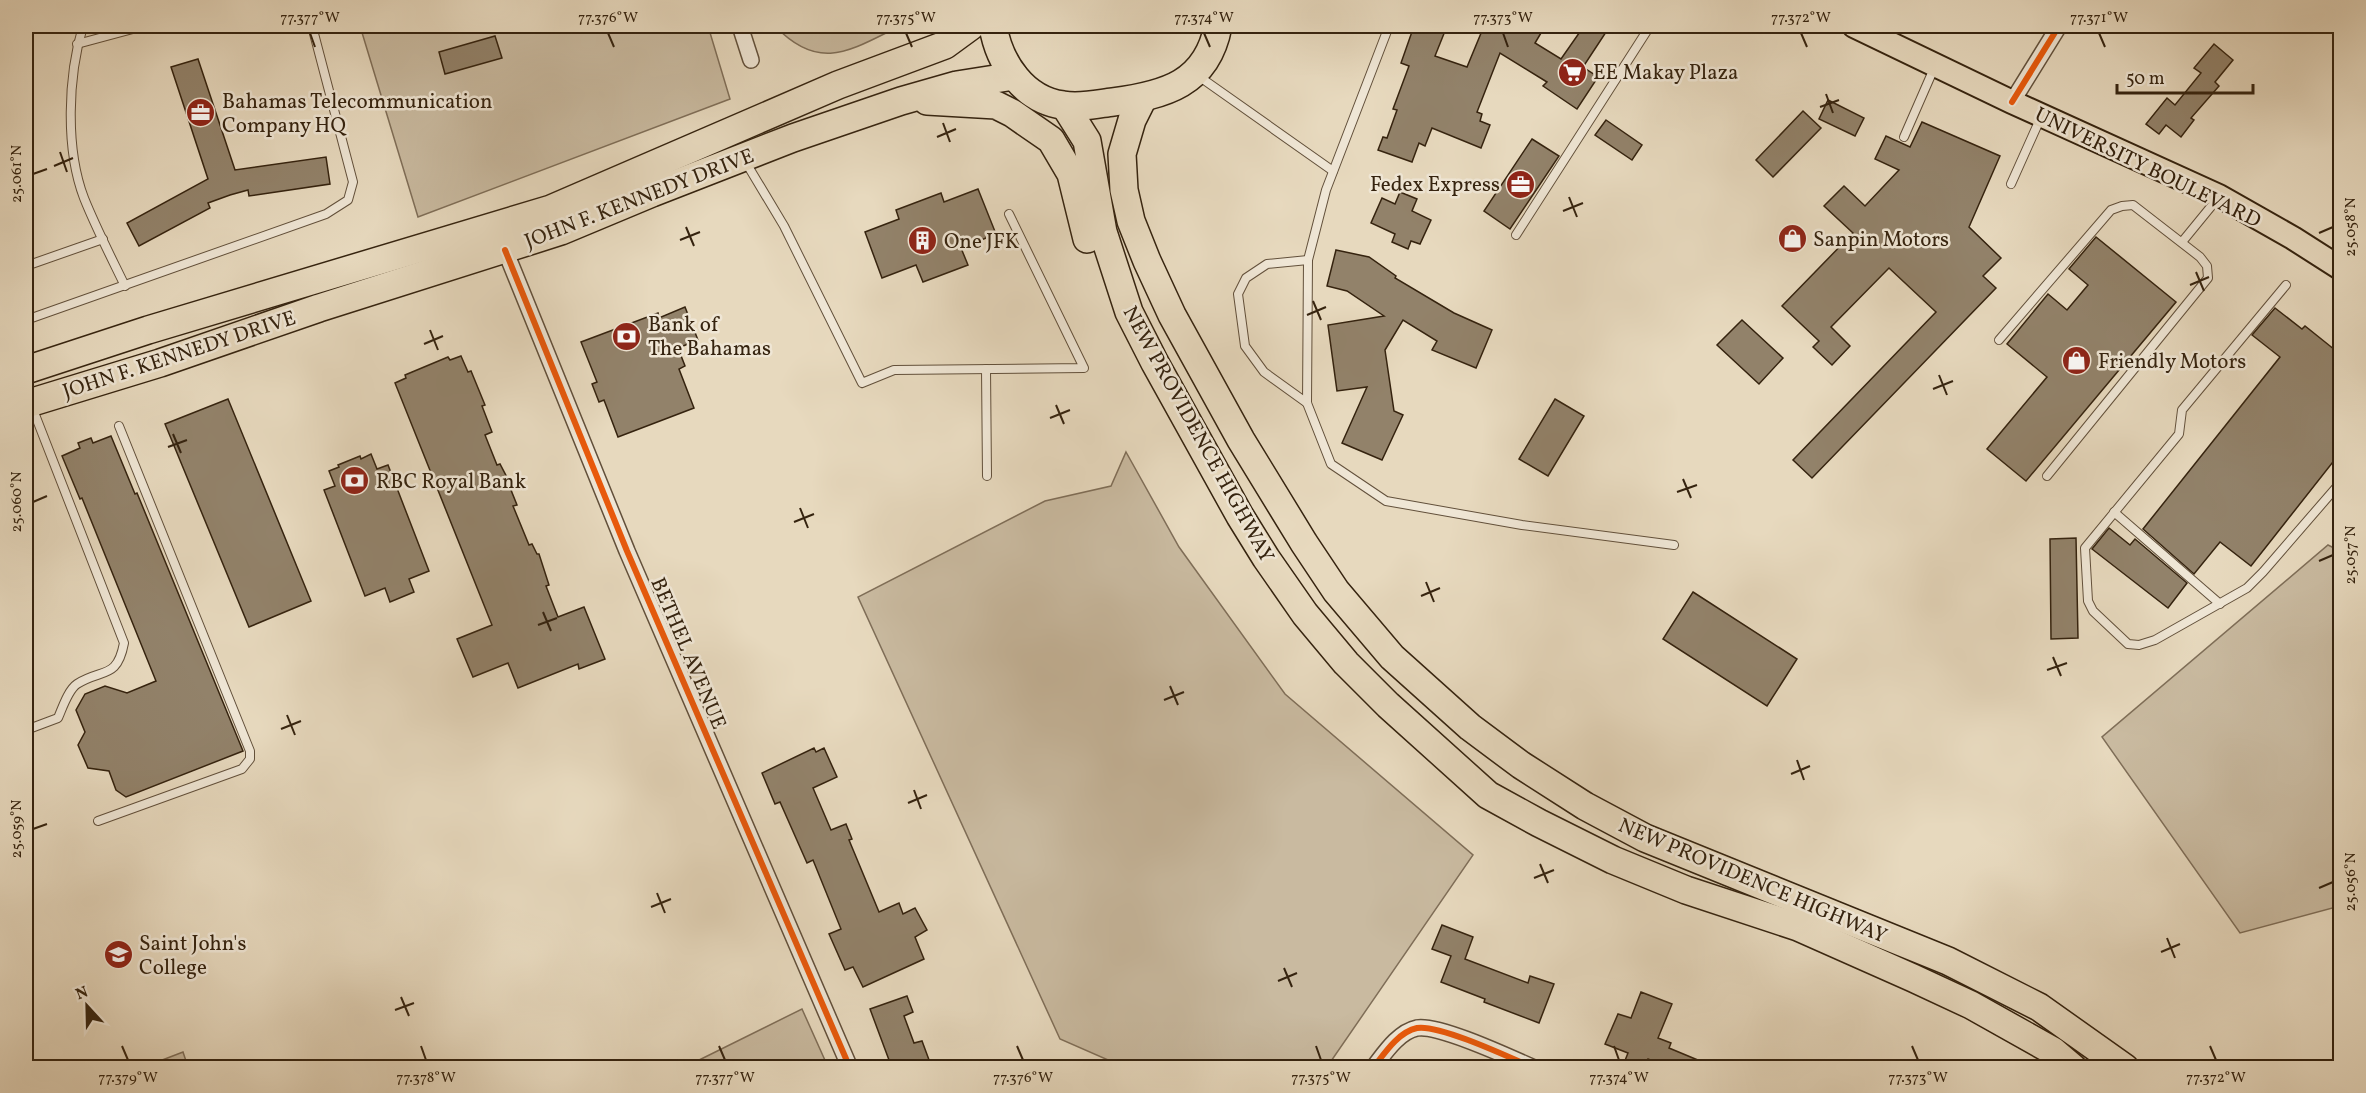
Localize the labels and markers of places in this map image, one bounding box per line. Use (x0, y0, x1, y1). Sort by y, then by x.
supermarket icon: EE Makay Plaza (1556, 56, 1588, 88)
place label: EE Makay Plaza (1593, 59, 1739, 88)
place label: Bahamas Telecommunication Company HQ (222, 88, 492, 141)
office icon: Bahamas Telecommunication Company HQ (185, 97, 217, 129)
office icon: Fedex Express (1505, 168, 1537, 200)
place label: Fedex Express (1370, 171, 1500, 200)
shop icon: Sanpin Motors (1776, 223, 1808, 255)
building icon: One JFK (907, 225, 939, 257)
place label: Sanpin Motors (1813, 226, 1949, 255)
place label: One JFK (944, 228, 1019, 257)
place label: Bank of The Bahamas (648, 311, 771, 364)
bank icon: Bank of The Bahamas (611, 320, 643, 352)
shop icon: Friendly Motors (2061, 345, 2093, 377)
place label: Friendly Motors (2098, 348, 2246, 377)
bank icon: RBC Royal Bank (339, 465, 371, 497)
place label: RBC Royal Bank (376, 468, 527, 497)
place label: Saint John's College (139, 930, 247, 983)
school or university icon: Saint John's College (102, 939, 134, 971)

